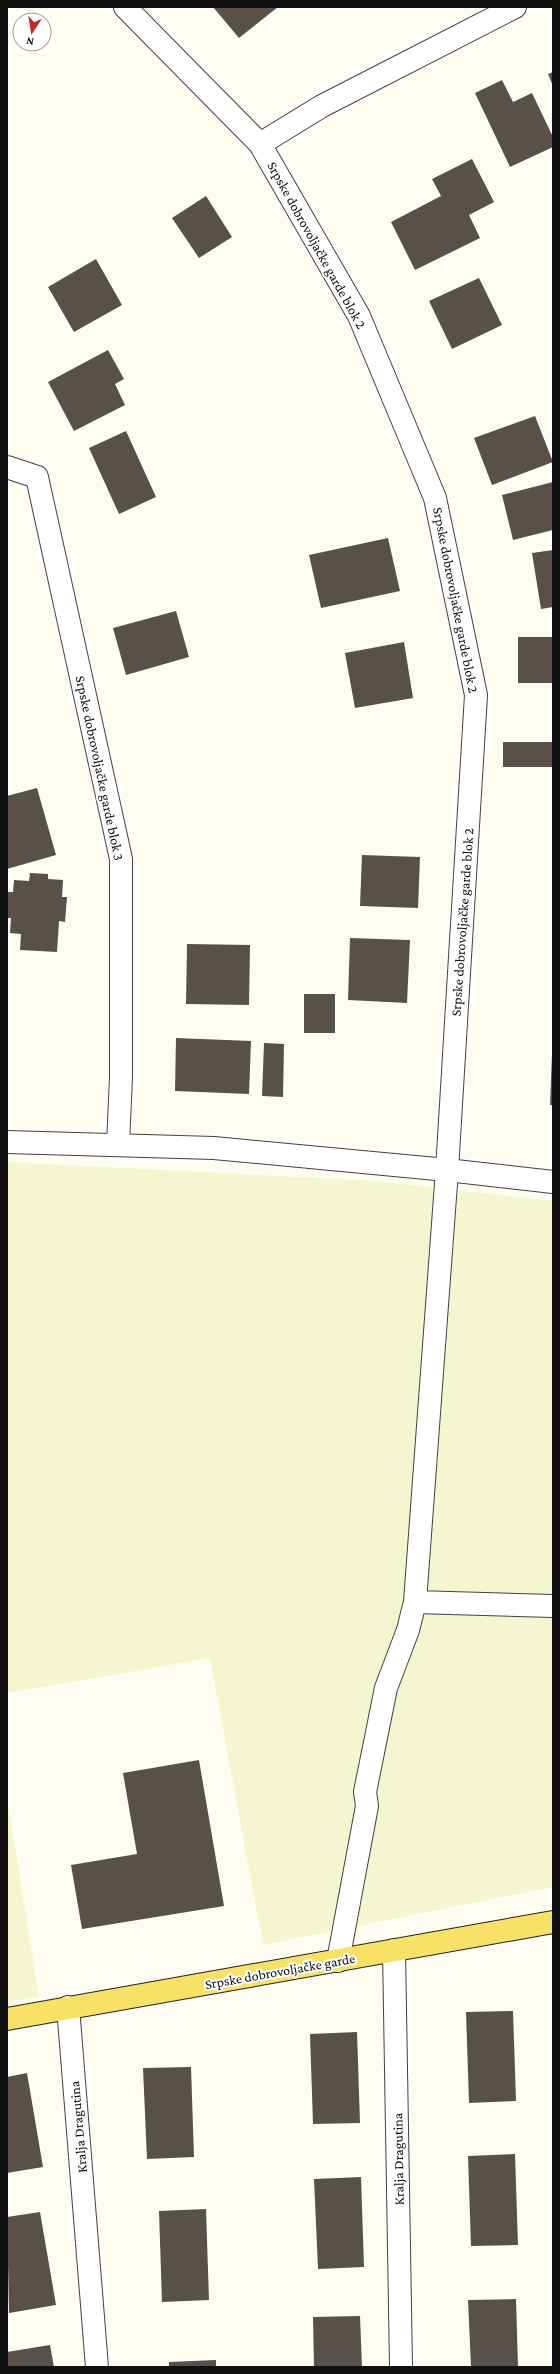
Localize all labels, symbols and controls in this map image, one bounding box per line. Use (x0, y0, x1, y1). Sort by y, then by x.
north arrow (12, 12, 52, 52)
text: N (25, 35, 35, 48)
street label: Srpske dobrovoljačke garde blok 2 (263, 159, 370, 332)
street label: Srpske dobrovoljačke garde blok 2 (429, 506, 482, 695)
street label: Srpske dobrovoljačke garde blok 3 (72, 674, 127, 862)
street label: Srpske dobrovoljačke garde blok 2 (447, 827, 478, 1017)
street label: Srpske dobrovoljačke garde (204, 1950, 357, 1993)
street label: Kralja Dragutina (66, 2080, 91, 2174)
street label: Kralja Dragutina (389, 2112, 408, 2205)

